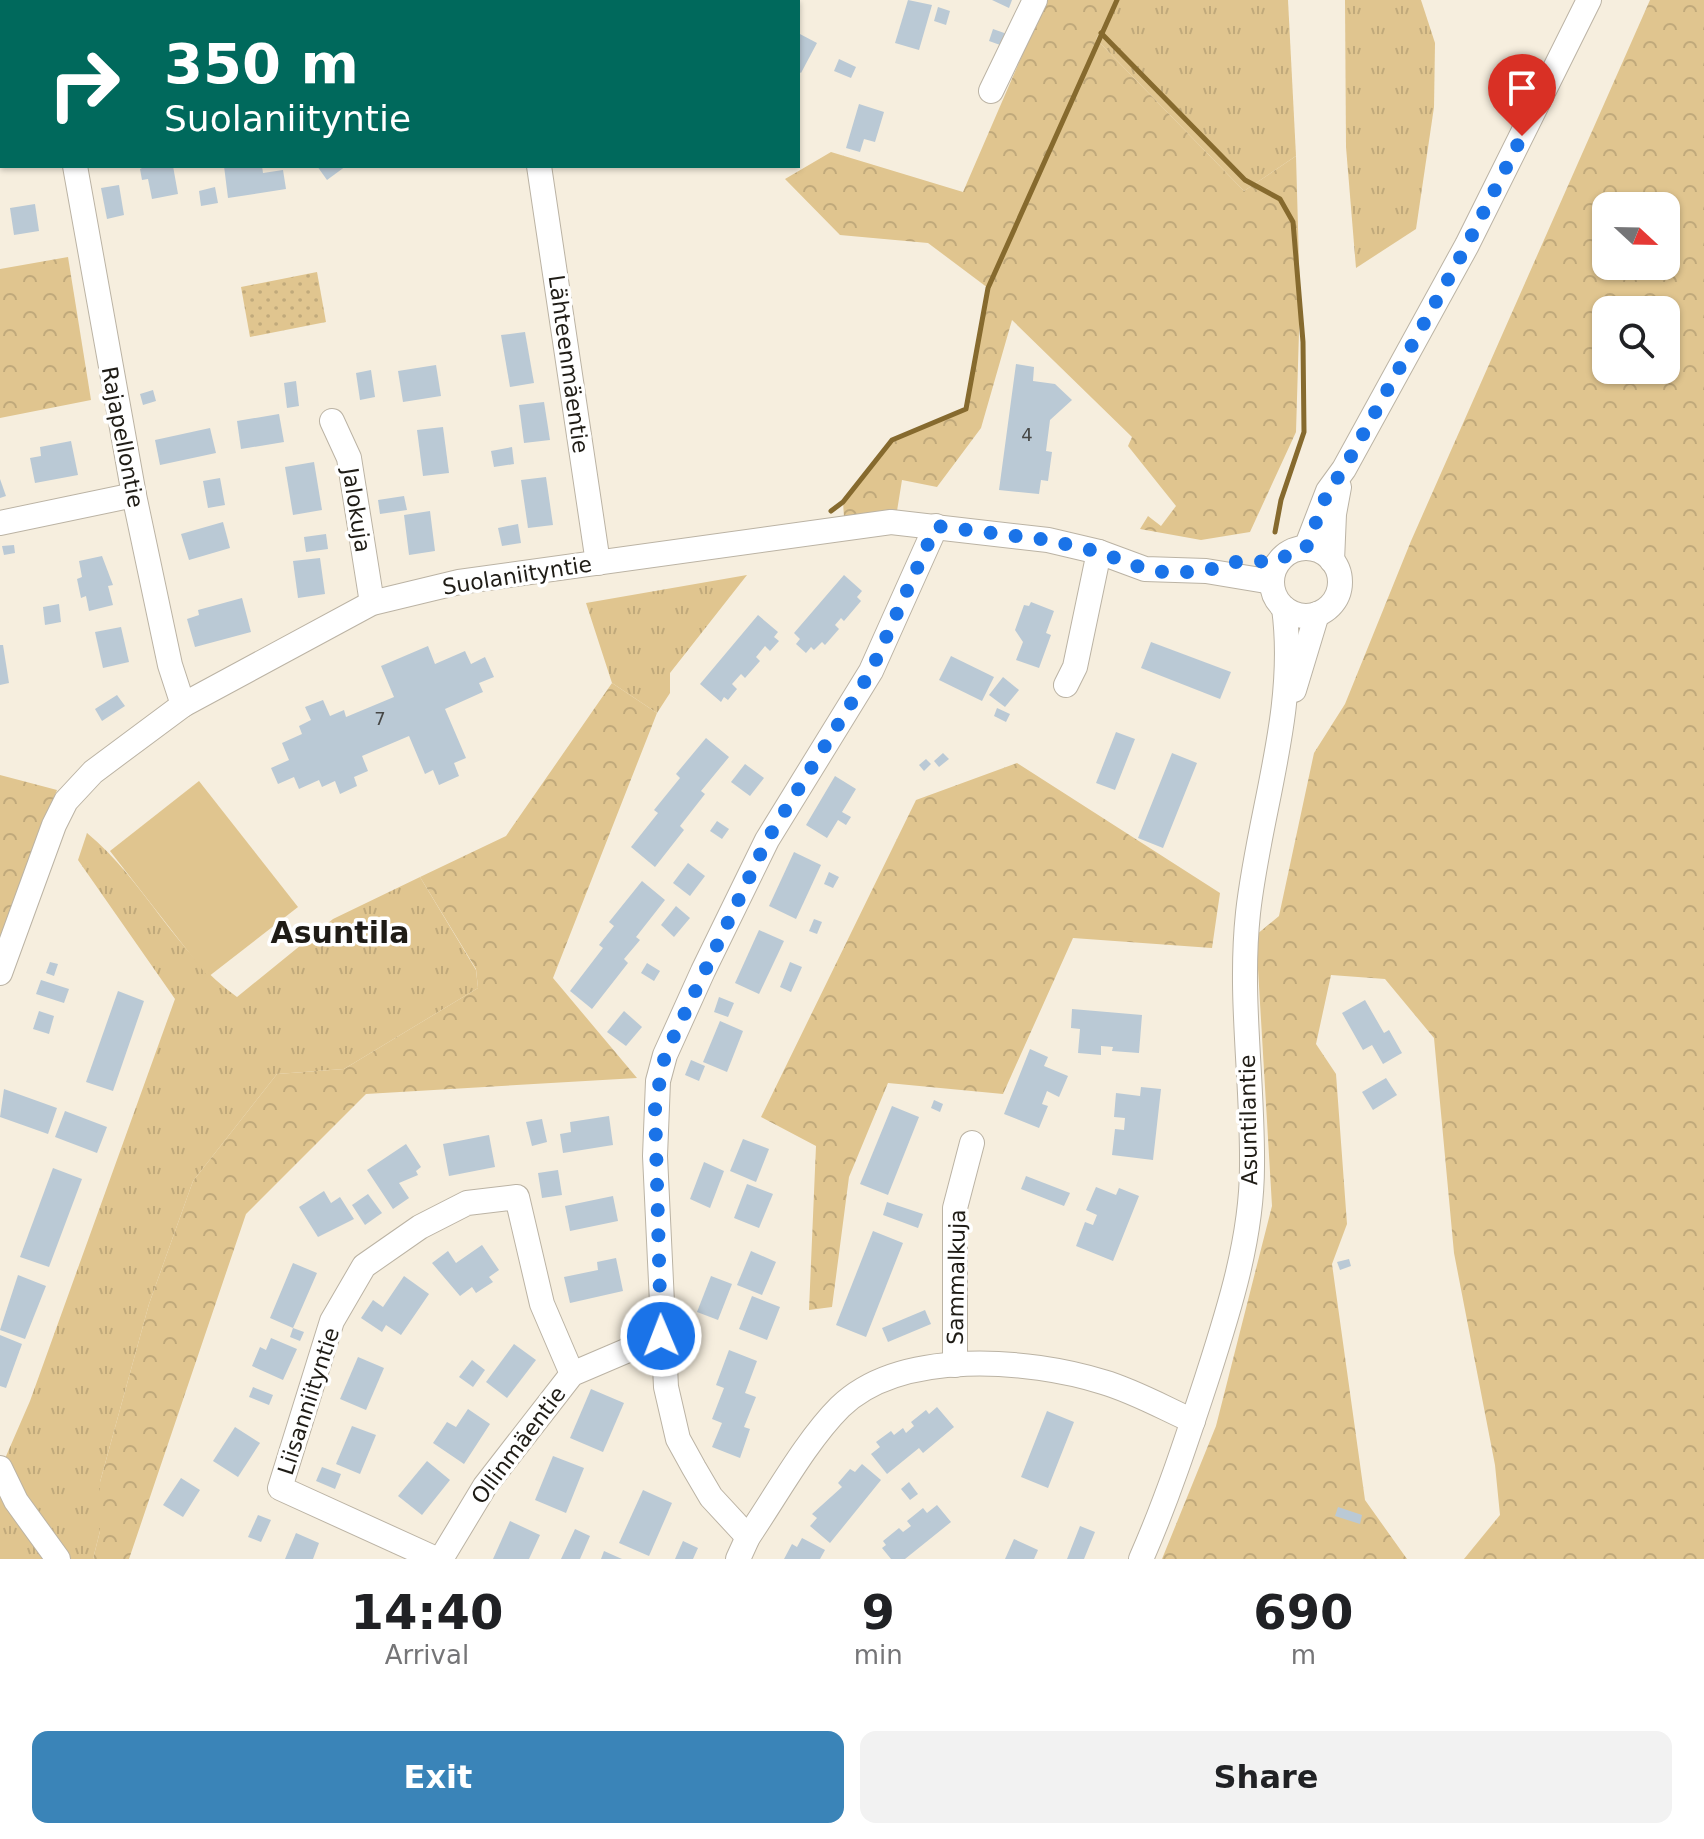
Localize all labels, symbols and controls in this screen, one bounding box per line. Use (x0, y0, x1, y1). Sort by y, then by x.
text: 350 m (164, 31, 359, 96)
icon: right (32, 32, 136, 136)
pin (1488, 54, 1556, 136)
icon: arrive (1500, 66, 1544, 110)
text: Suolaniityntie (164, 98, 411, 139)
north arrow (1592, 192, 1680, 280)
map controls (1592, 192, 1680, 384)
street label: Lähteenmäentie (544, 273, 593, 455)
button: search (1592, 296, 1680, 384)
street label: Rajapellontie (97, 364, 148, 510)
house number: 4 (1021, 424, 1033, 445)
street label: Jalokuja (337, 464, 376, 554)
street label: Suolaniityntie (441, 551, 594, 600)
house number: 7 (374, 708, 386, 729)
district label: Asuntila (271, 915, 409, 950)
street label: Asuntilantie (1235, 1054, 1262, 1186)
street label: Sammalkuja (943, 1209, 970, 1345)
position arrow (619, 1294, 703, 1378)
street label: Liisanniityntie (273, 1324, 344, 1478)
street label: Ollinmäentie (466, 1382, 571, 1509)
text: 14:40 (350, 1584, 503, 1640)
text: 9 (862, 1584, 895, 1640)
text: 690 (1253, 1584, 1353, 1640)
text: Arrival (385, 1640, 469, 1670)
text: min (854, 1640, 903, 1670)
text: m (1291, 1640, 1316, 1670)
button: Exit (32, 1731, 844, 1823)
button: Share (860, 1731, 1672, 1823)

